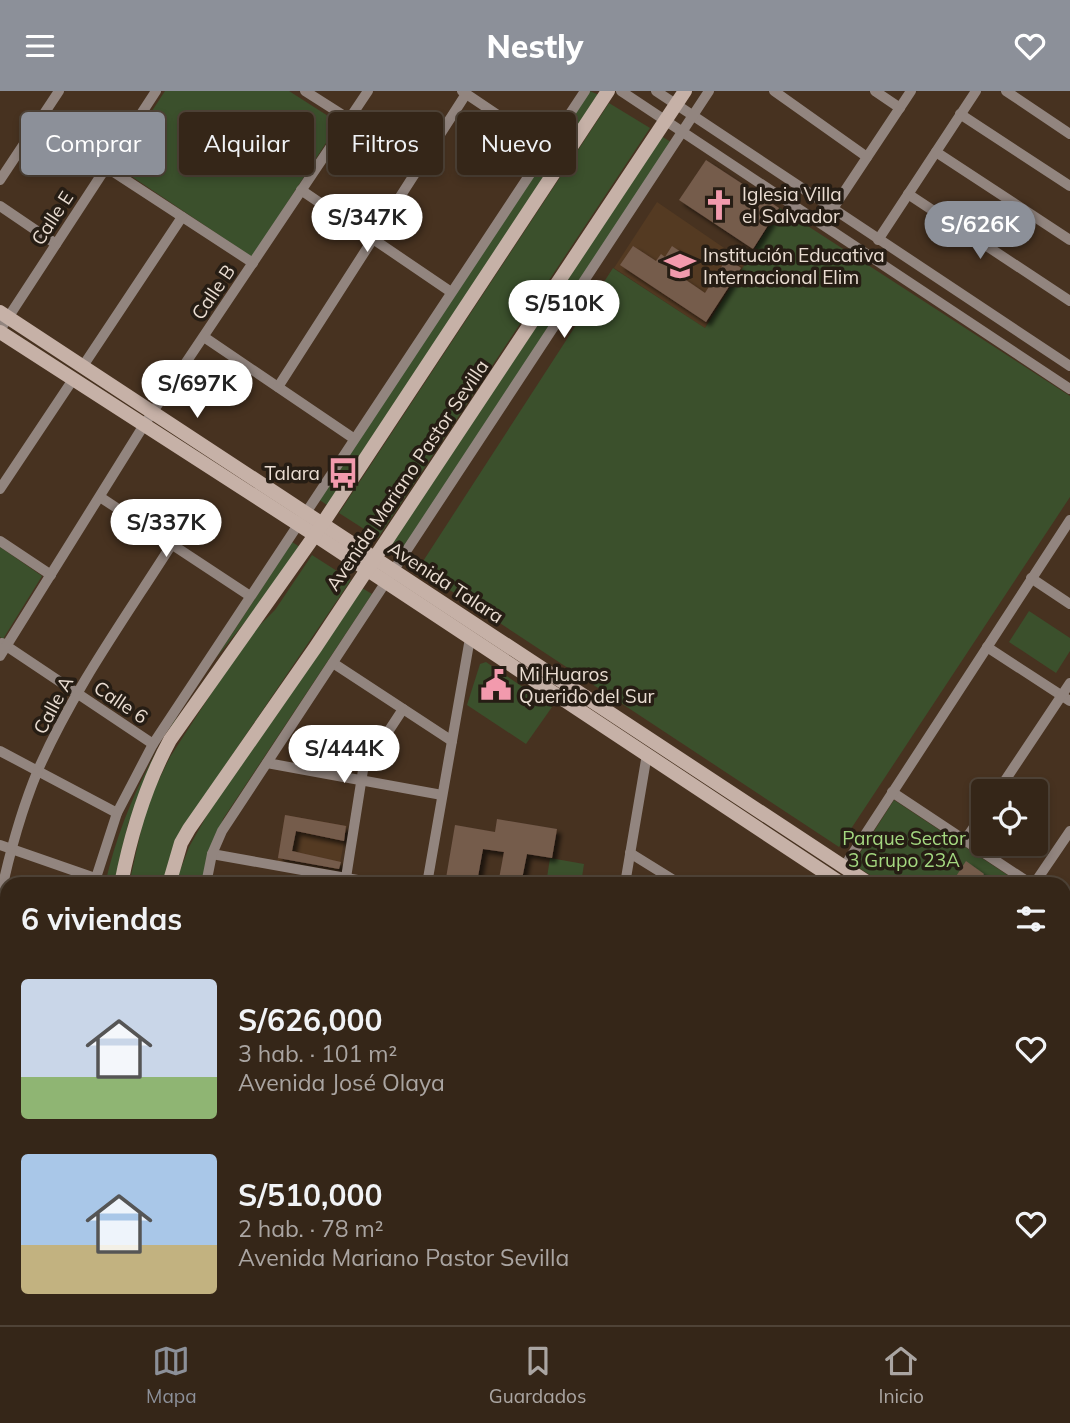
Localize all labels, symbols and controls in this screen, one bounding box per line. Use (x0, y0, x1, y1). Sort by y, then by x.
text: Nestly (487, 26, 583, 66)
icon: menu (21, 27, 59, 65)
icon: heart (1011, 27, 1049, 65)
chip: Comprar (21, 112, 165, 175)
chip: Alquilar (179, 112, 314, 175)
chip: Filtros (328, 112, 443, 175)
chip: Nuevo (457, 112, 576, 175)
place label: Iglesia Villa el Salvador (742, 182, 842, 228)
street label: Calle E (26, 186, 78, 250)
church icon: Iglesia Villa el Salvador (702, 188, 736, 222)
pin: S/347K (310, 195, 424, 254)
pin: S/626K (923, 201, 1037, 261)
text: S/347K (328, 202, 406, 231)
text: S/626K (941, 209, 1019, 238)
place label: Institución Educativa Internacional Elim (703, 243, 885, 289)
school or university icon: Institución Educativa Internacional Elim (663, 249, 697, 283)
street label: Calle B (186, 260, 240, 324)
pin: S/510K (507, 281, 621, 340)
text: S/510K (525, 288, 603, 317)
street label: Avenida Mariano Pastor Sevilla (321, 355, 493, 595)
pin: S/697K (140, 361, 254, 420)
text: S/697K (158, 368, 236, 397)
bus stop icon: Talara (326, 456, 360, 490)
place label: Talara (264, 461, 320, 485)
pin: S/337K (109, 499, 223, 559)
text: S/337K (127, 507, 205, 536)
street label: Avenida Talara (384, 536, 508, 628)
place label: Mi Huaros Querido del Sur (519, 662, 655, 708)
public building icon: Mi Huaros Querido del Sur (479, 668, 513, 702)
street label: Calle A (28, 672, 78, 738)
street label: Calle 6 (89, 675, 153, 729)
pin: S/444K (287, 725, 401, 785)
text: S/444K (305, 733, 383, 762)
map controls (971, 779, 1048, 856)
button: locate (971, 779, 1048, 856)
park label: Parque Sector 3 Grupo 23A (842, 826, 966, 872)
text: 6 viviendas (21, 900, 182, 938)
icon: filters (1012, 900, 1050, 938)
text: S/626,000 (238, 1001, 382, 1039)
icon: home (77, 1007, 161, 1091)
icon: heart (1012, 1030, 1050, 1068)
text: 3 hab. · 101 m² (238, 1039, 397, 1068)
text: Avenida José Olaya (238, 1068, 445, 1097)
text: S/510,000 (238, 1176, 382, 1214)
icon: home (77, 1182, 161, 1266)
icon: heart (1012, 1205, 1050, 1243)
text: 2 hab. · 78 m² (238, 1214, 383, 1243)
text: Avenida Mariano Pastor Sevilla (238, 1243, 569, 1272)
tab: Mapa (146, 1342, 197, 1408)
tab: Guardados (489, 1342, 586, 1408)
tab: Inicio (879, 1342, 924, 1408)

